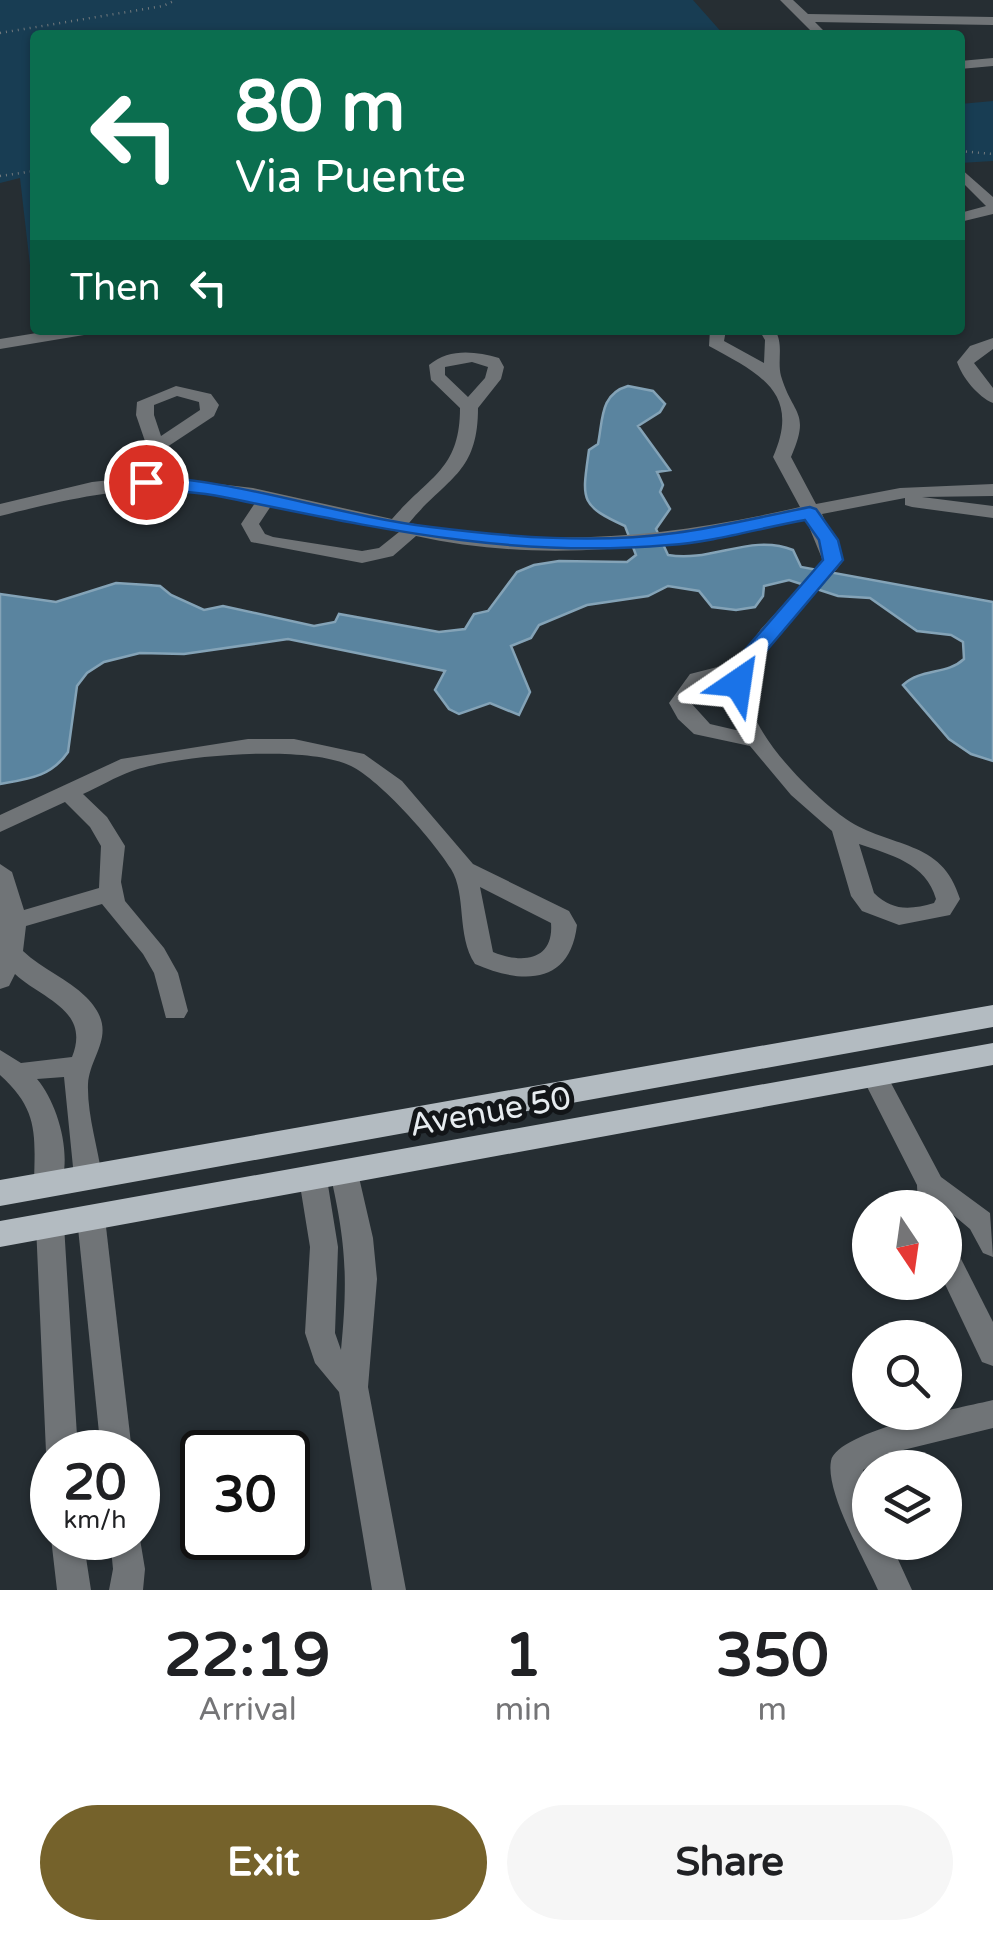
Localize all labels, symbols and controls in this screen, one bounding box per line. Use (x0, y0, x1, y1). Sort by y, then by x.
text: 80 m (235, 66, 405, 150)
icon: left (70, 70, 200, 200)
text: Via Puente (235, 151, 466, 205)
icon: left (181, 260, 236, 315)
text: Then (70, 265, 161, 311)
pin (104, 440, 189, 525)
icon: arrive (119, 455, 174, 510)
position arrow (686, 631, 790, 735)
street label: Avenue 50 (407, 1079, 574, 1145)
north arrow (852, 1190, 962, 1300)
map controls (852, 1190, 962, 1560)
button: search (852, 1320, 962, 1430)
speed limit sign: 30 (180, 1430, 310, 1560)
button: layers (852, 1450, 962, 1560)
text: 20 (64, 1453, 126, 1513)
text: km/h (64, 1505, 126, 1535)
text: 22:19 (164, 1620, 331, 1692)
text: 1 (504, 1620, 542, 1692)
text: 350 (716, 1620, 829, 1692)
text: Arrival (198, 1691, 297, 1729)
text: min (495, 1691, 552, 1729)
text: m (758, 1691, 787, 1729)
button: Exit (40, 1805, 487, 1920)
button: Share (507, 1805, 953, 1920)

